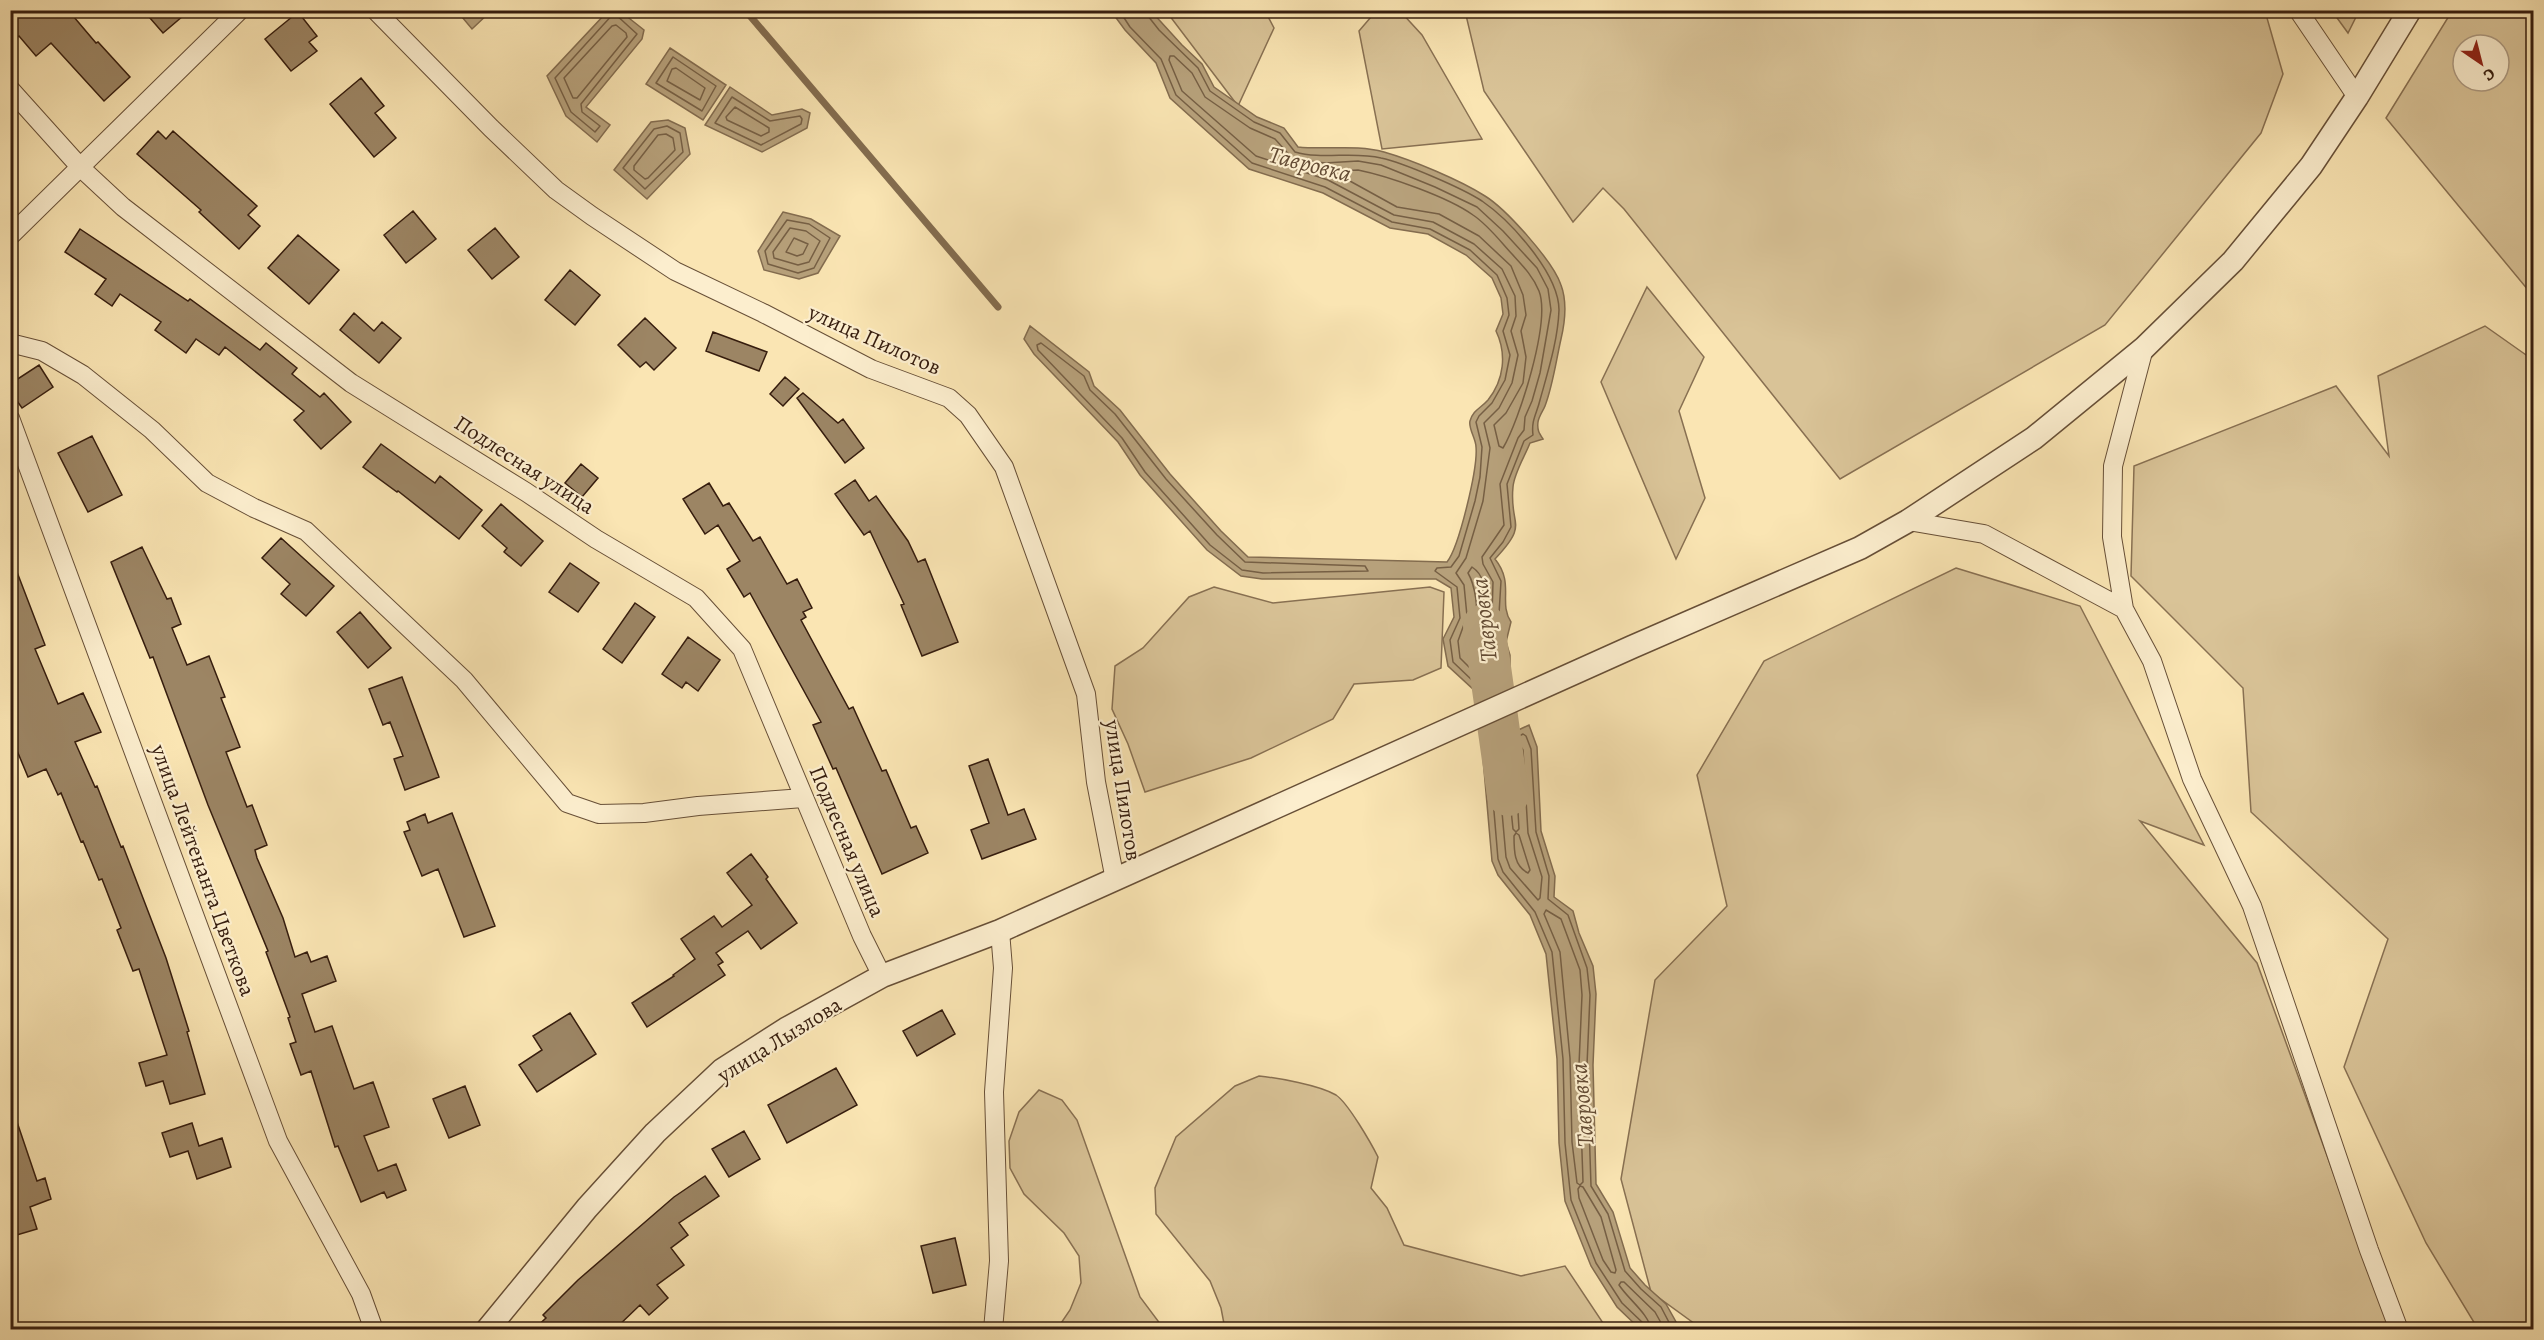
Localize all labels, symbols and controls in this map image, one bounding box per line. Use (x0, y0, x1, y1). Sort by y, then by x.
north arrow (2451, 33, 2511, 93)
text: С (2479, 63, 2499, 86)
water label: Тавровка (1265, 138, 1355, 190)
street label: улица Пилотов (803, 297, 946, 383)
street label: Подлесная улица (448, 408, 601, 522)
water label: Тавровка (1463, 576, 1505, 664)
street label: улица Пилотов (1097, 717, 1149, 863)
street label: улица Лейтенанта Цветкова (143, 739, 263, 1001)
street label: Подлесная улица (802, 761, 893, 922)
street label: улица Лызлова (711, 989, 848, 1091)
water label: Тавровка (1562, 1062, 1602, 1148)

